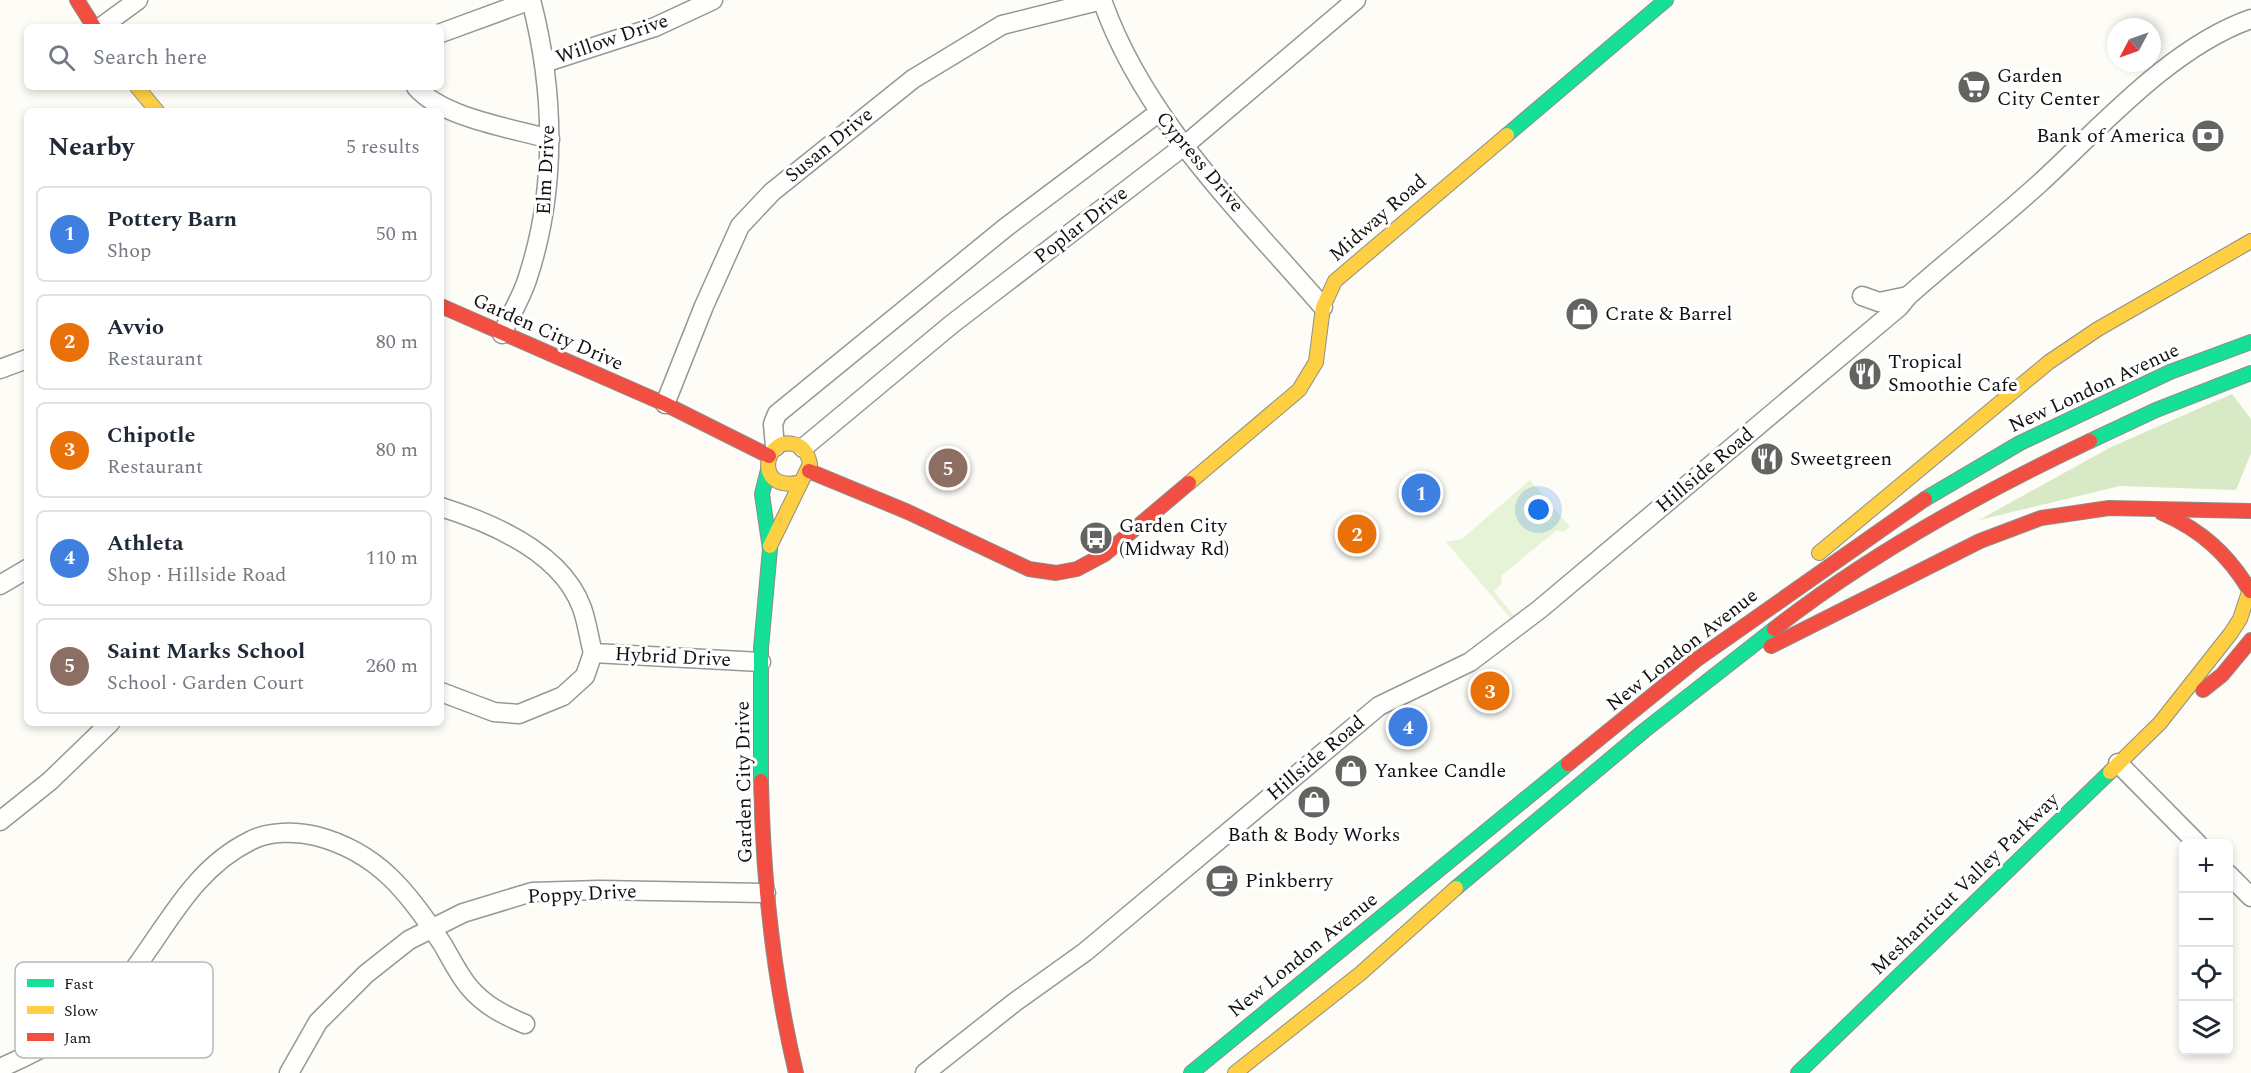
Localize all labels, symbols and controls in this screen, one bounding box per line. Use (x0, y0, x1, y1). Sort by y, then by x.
street label: Willow Drive (552, 6, 672, 72)
north arrow (2107, 18, 2161, 72)
search box (24, 24, 444, 90)
icon: search (45, 41, 78, 74)
text: Search here (93, 41, 207, 74)
place label: Garden City Center (1997, 61, 2100, 114)
supermarket icon: Garden City Center (1956, 69, 1992, 105)
street label: Susan Drive (778, 100, 880, 190)
street label: Cypress Drive (1149, 105, 1251, 219)
bank icon: Bank of America (2190, 118, 2226, 154)
place label: Bank of America (2036, 121, 2185, 151)
street label: Elm Drive (529, 124, 563, 216)
text: Nearby (48, 127, 134, 167)
text: 5 results (346, 132, 420, 162)
street label: Midway Road (1322, 167, 1434, 269)
street label: Poplar Drive (1028, 179, 1134, 271)
text: Pottery Barn (107, 203, 237, 236)
text: 1 (64, 219, 75, 249)
text: 50 m (376, 219, 418, 249)
text: Shop (107, 236, 151, 266)
street label: Garden City Drive (468, 285, 628, 379)
shop icon: Crate & Barrel (1564, 296, 1600, 332)
place label: Crate & Barrel (1605, 299, 1732, 329)
text: Avvio (107, 311, 164, 344)
text: 2 (64, 327, 75, 357)
text: 80 m (376, 327, 418, 357)
street label: New London Avenue (2004, 335, 2184, 441)
text: Restaurant (107, 344, 203, 374)
place label: Tropical Smoothie Cafe (1888, 347, 2018, 400)
restaurant icon: Tropical Smoothie Cafe (1847, 356, 1883, 392)
text: Chipotle (107, 419, 195, 452)
street label: Hillside Road (1649, 420, 1761, 520)
text: 3 (64, 435, 75, 465)
text: 80 m (376, 435, 418, 465)
restaurant icon: Sweetgreen (1749, 441, 1785, 477)
place label: Sweetgreen (1790, 444, 1892, 474)
pin: 5 (928, 446, 968, 490)
text: Restaurant (107, 452, 203, 482)
pin: 1 (1402, 470, 1440, 516)
your location (1524, 495, 1553, 524)
place label: Garden City (Midway Rd) (1119, 511, 1229, 564)
pin: 2 (1338, 512, 1376, 556)
bus stop icon: Garden City (Midway Rd) (1078, 520, 1114, 556)
text: Athleta (107, 527, 184, 560)
text: 4 (64, 543, 75, 573)
text: 110 m (366, 543, 418, 573)
text: Shop · Hillside Road (107, 560, 286, 590)
street label: New London Avenue (1600, 581, 1764, 719)
text: Saint Marks School (107, 635, 305, 668)
street label: Hybrid Drive (614, 639, 732, 675)
text: 5 (64, 651, 75, 681)
text: 260 m (366, 651, 418, 681)
text: School · Garden Court (107, 668, 304, 698)
pin: 3 (1470, 668, 1510, 714)
street label: Garden City Drive (728, 701, 760, 863)
pin: 4 (1388, 704, 1428, 750)
street label: Hillside Road (1260, 708, 1372, 808)
shop icon: Yankee Candle (1333, 753, 1369, 789)
place label: Yankee Candle (1374, 756, 1506, 786)
shop icon: Bath & Body Works (1296, 784, 1332, 820)
street label: Meshanticut Valley Parkway (1864, 785, 2067, 982)
place label: Bath & Body Works (1228, 820, 1400, 850)
map controls (2179, 839, 2233, 1055)
button: + (2179, 839, 2233, 893)
cafe icon: Pinkberry (1204, 863, 1240, 899)
place label: Pinkberry (1245, 866, 1334, 896)
street label: Poppy Drive (527, 876, 637, 912)
street label: New London Avenue (1221, 885, 1385, 1025)
button: − (2179, 893, 2233, 947)
button: locate (2179, 947, 2233, 1001)
legend (15, 962, 213, 1058)
text: Fast (64, 972, 94, 996)
text: Slow (64, 999, 99, 1023)
button: layers (2179, 1001, 2233, 1055)
text: Jam (64, 1026, 92, 1050)

